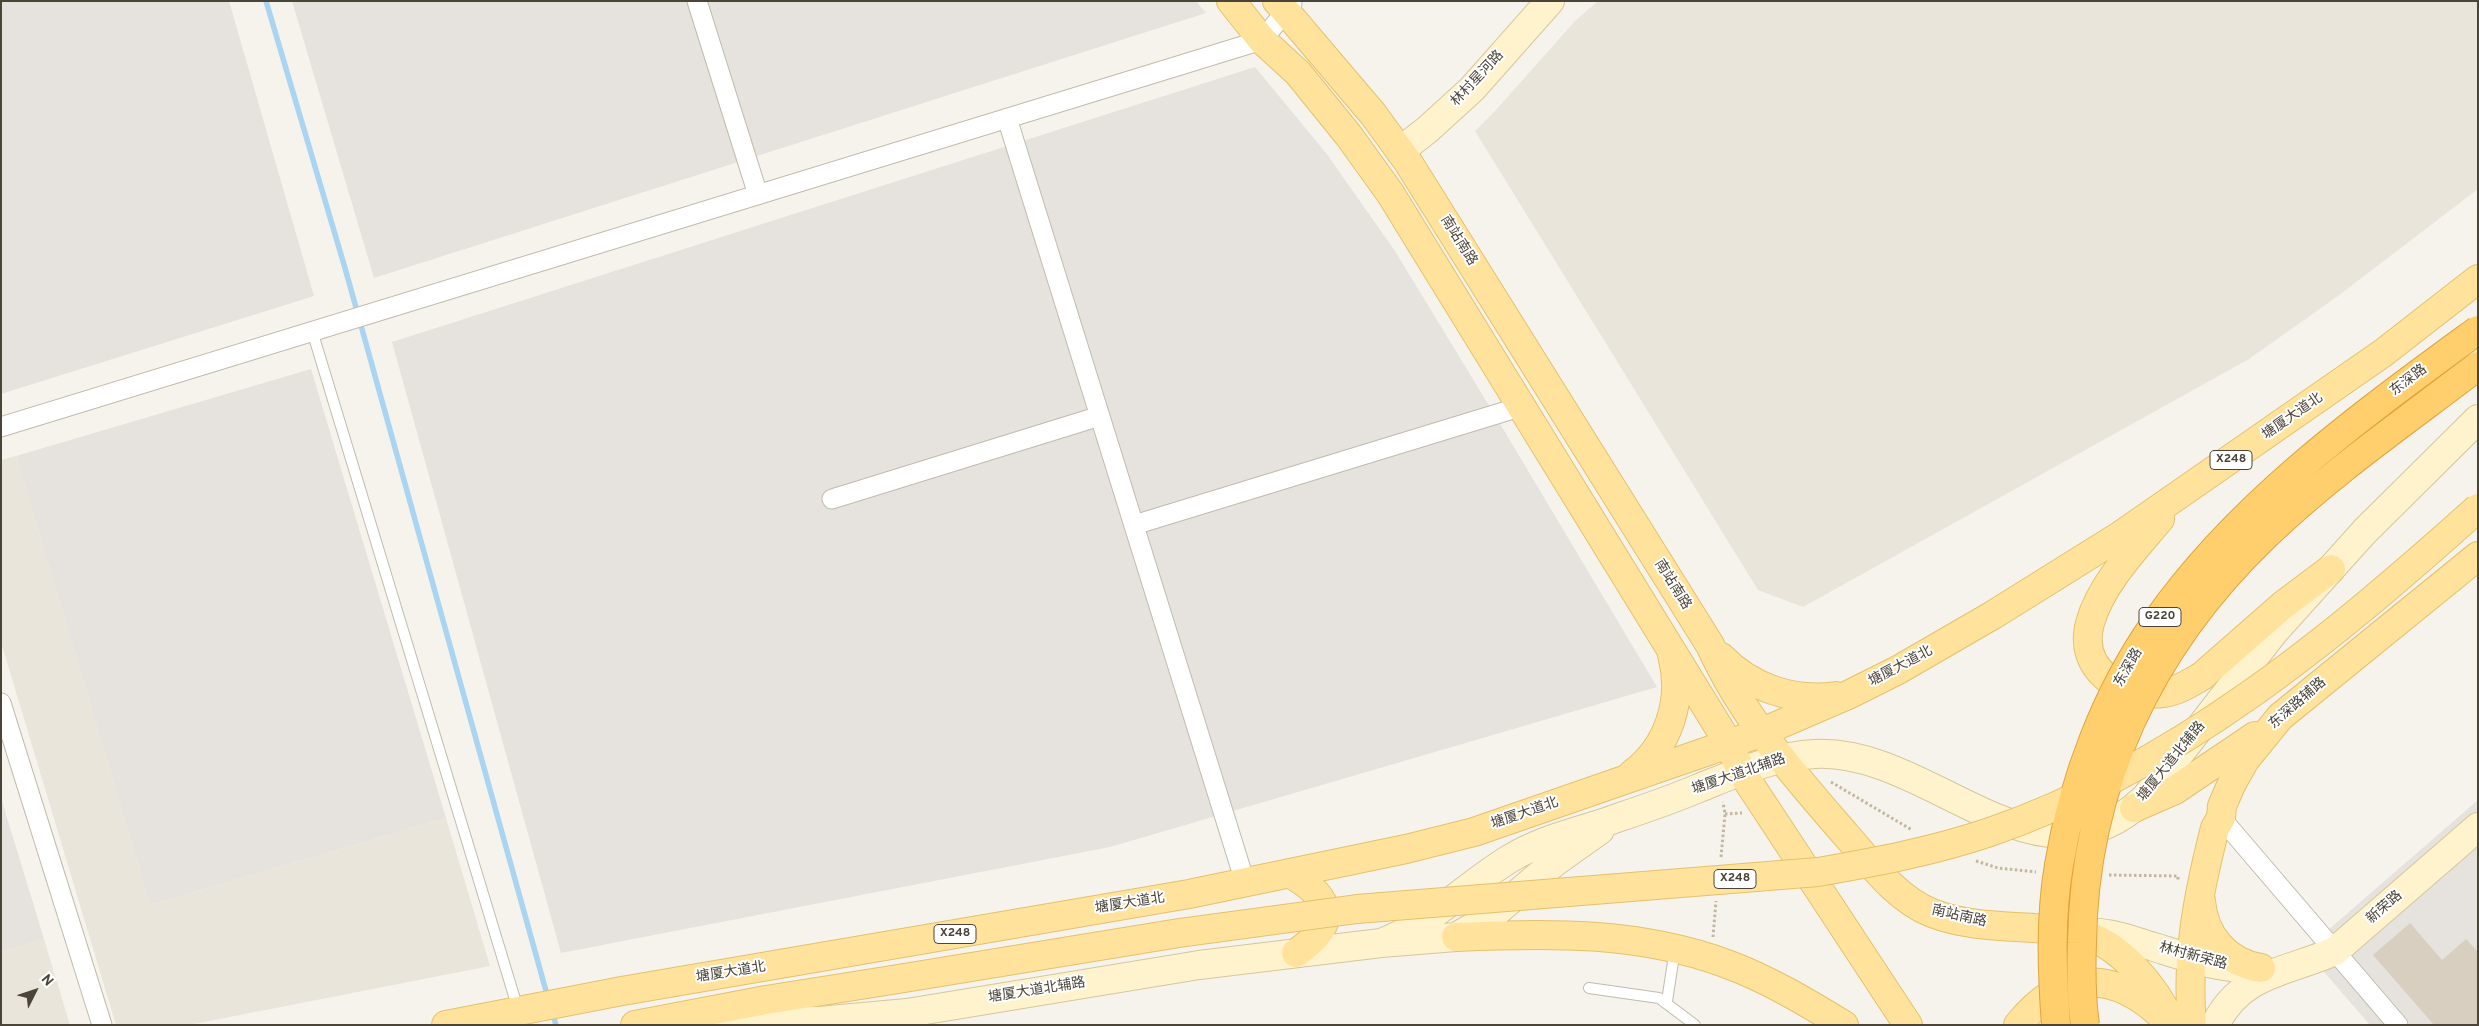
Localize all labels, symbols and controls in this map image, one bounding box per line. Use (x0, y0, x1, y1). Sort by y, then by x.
street label: 林村星河路 (1448, 48, 1508, 110)
street label: 南站南路 (1436, 213, 1480, 269)
street label: 东深路 (2387, 362, 2431, 400)
street label: 塘厦大道北 (2260, 390, 2326, 444)
road number: X248 (2210, 450, 2252, 470)
street label: 南站南路 (1650, 557, 1694, 613)
road number: G220 (2139, 608, 2181, 626)
street label: 塘厦大道北 (1866, 643, 1936, 691)
street label: 东深路 (2111, 646, 2147, 690)
street label: 东深路辅路 (2266, 675, 2330, 733)
street label: 塘厦大道北辅路 (2135, 719, 2209, 805)
street label: 塘厦大道北辅路 (1690, 751, 1788, 799)
street label: 塘厦大道北 (1489, 795, 1561, 833)
road number: X248 (1714, 870, 1756, 889)
street label: 新荣路 (2364, 888, 2406, 928)
street label: 塘厦大道北 (1094, 890, 1166, 918)
street label: 南站南路 (1930, 903, 1988, 931)
road number: X248 (934, 924, 976, 944)
street label: 林村新荣路 (2157, 940, 2229, 974)
street label: 塘厦大道北 (695, 959, 767, 987)
north arrow (10, 966, 60, 1016)
text: N (37, 971, 56, 990)
street label: 塘厦大道北辅路 (987, 975, 1087, 1007)

